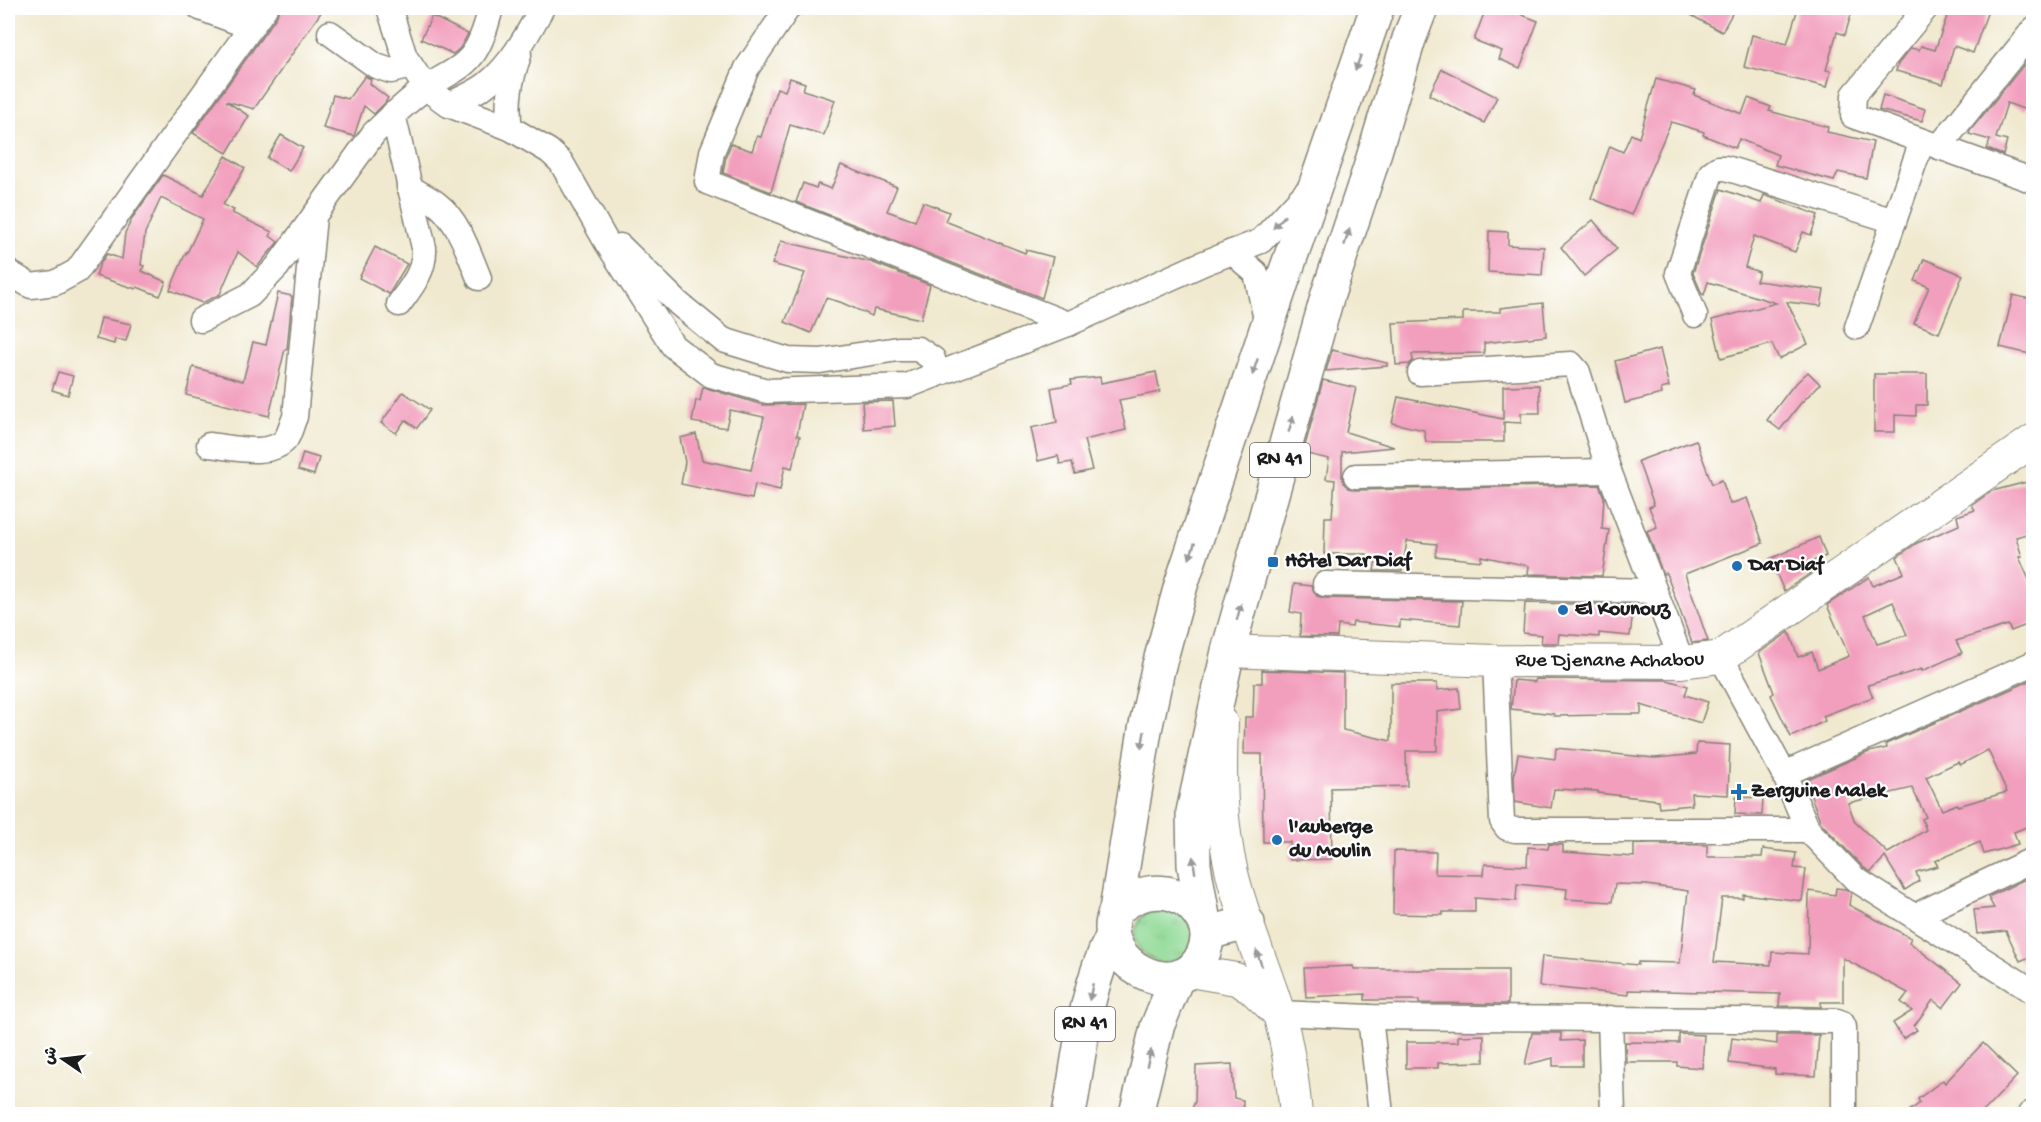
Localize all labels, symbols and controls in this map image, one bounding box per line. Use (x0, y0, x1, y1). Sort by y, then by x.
one-way arrow (1353, 54, 1363, 72)
one-way arrow (1272, 214, 1286, 229)
one-way arrow (1343, 228, 1352, 246)
one-way arrow (1250, 358, 1259, 376)
one-way arrow (1286, 415, 1296, 433)
road number: RN 41 (1250, 443, 1310, 477)
one-way arrow (1187, 542, 1196, 560)
place label: Hôtel Dar Diaf (1285, 550, 1414, 575)
place label: Dar Diaf (1747, 554, 1826, 579)
marker: Hôtel Dar Diaf (1266, 555, 1280, 569)
marker: Dar Diaf (1730, 559, 1744, 573)
place label: El Kounouz (1575, 598, 1672, 623)
one-way arrow (1234, 603, 1244, 621)
marker: El Kounouz (1556, 603, 1570, 617)
street label: Rue Djenane Achabou (1515, 647, 1706, 675)
one-way arrow (1138, 731, 1147, 750)
place label: Zerguine Malek (1751, 780, 1889, 805)
marker: Zerguine Malek (1732, 785, 1746, 799)
place label: l'auberge du Moulin (1288, 816, 1374, 865)
marker: l'auberge du Moulin (1270, 833, 1284, 847)
one-way arrow (1189, 855, 1199, 874)
one-way arrow (1254, 949, 1264, 967)
one-way arrow (1086, 982, 1096, 1001)
road number: RN 41 (1055, 1007, 1115, 1041)
north arrow (33, 1029, 93, 1089)
text: ش (40, 1045, 63, 1067)
one-way arrow (1145, 1048, 1154, 1066)

